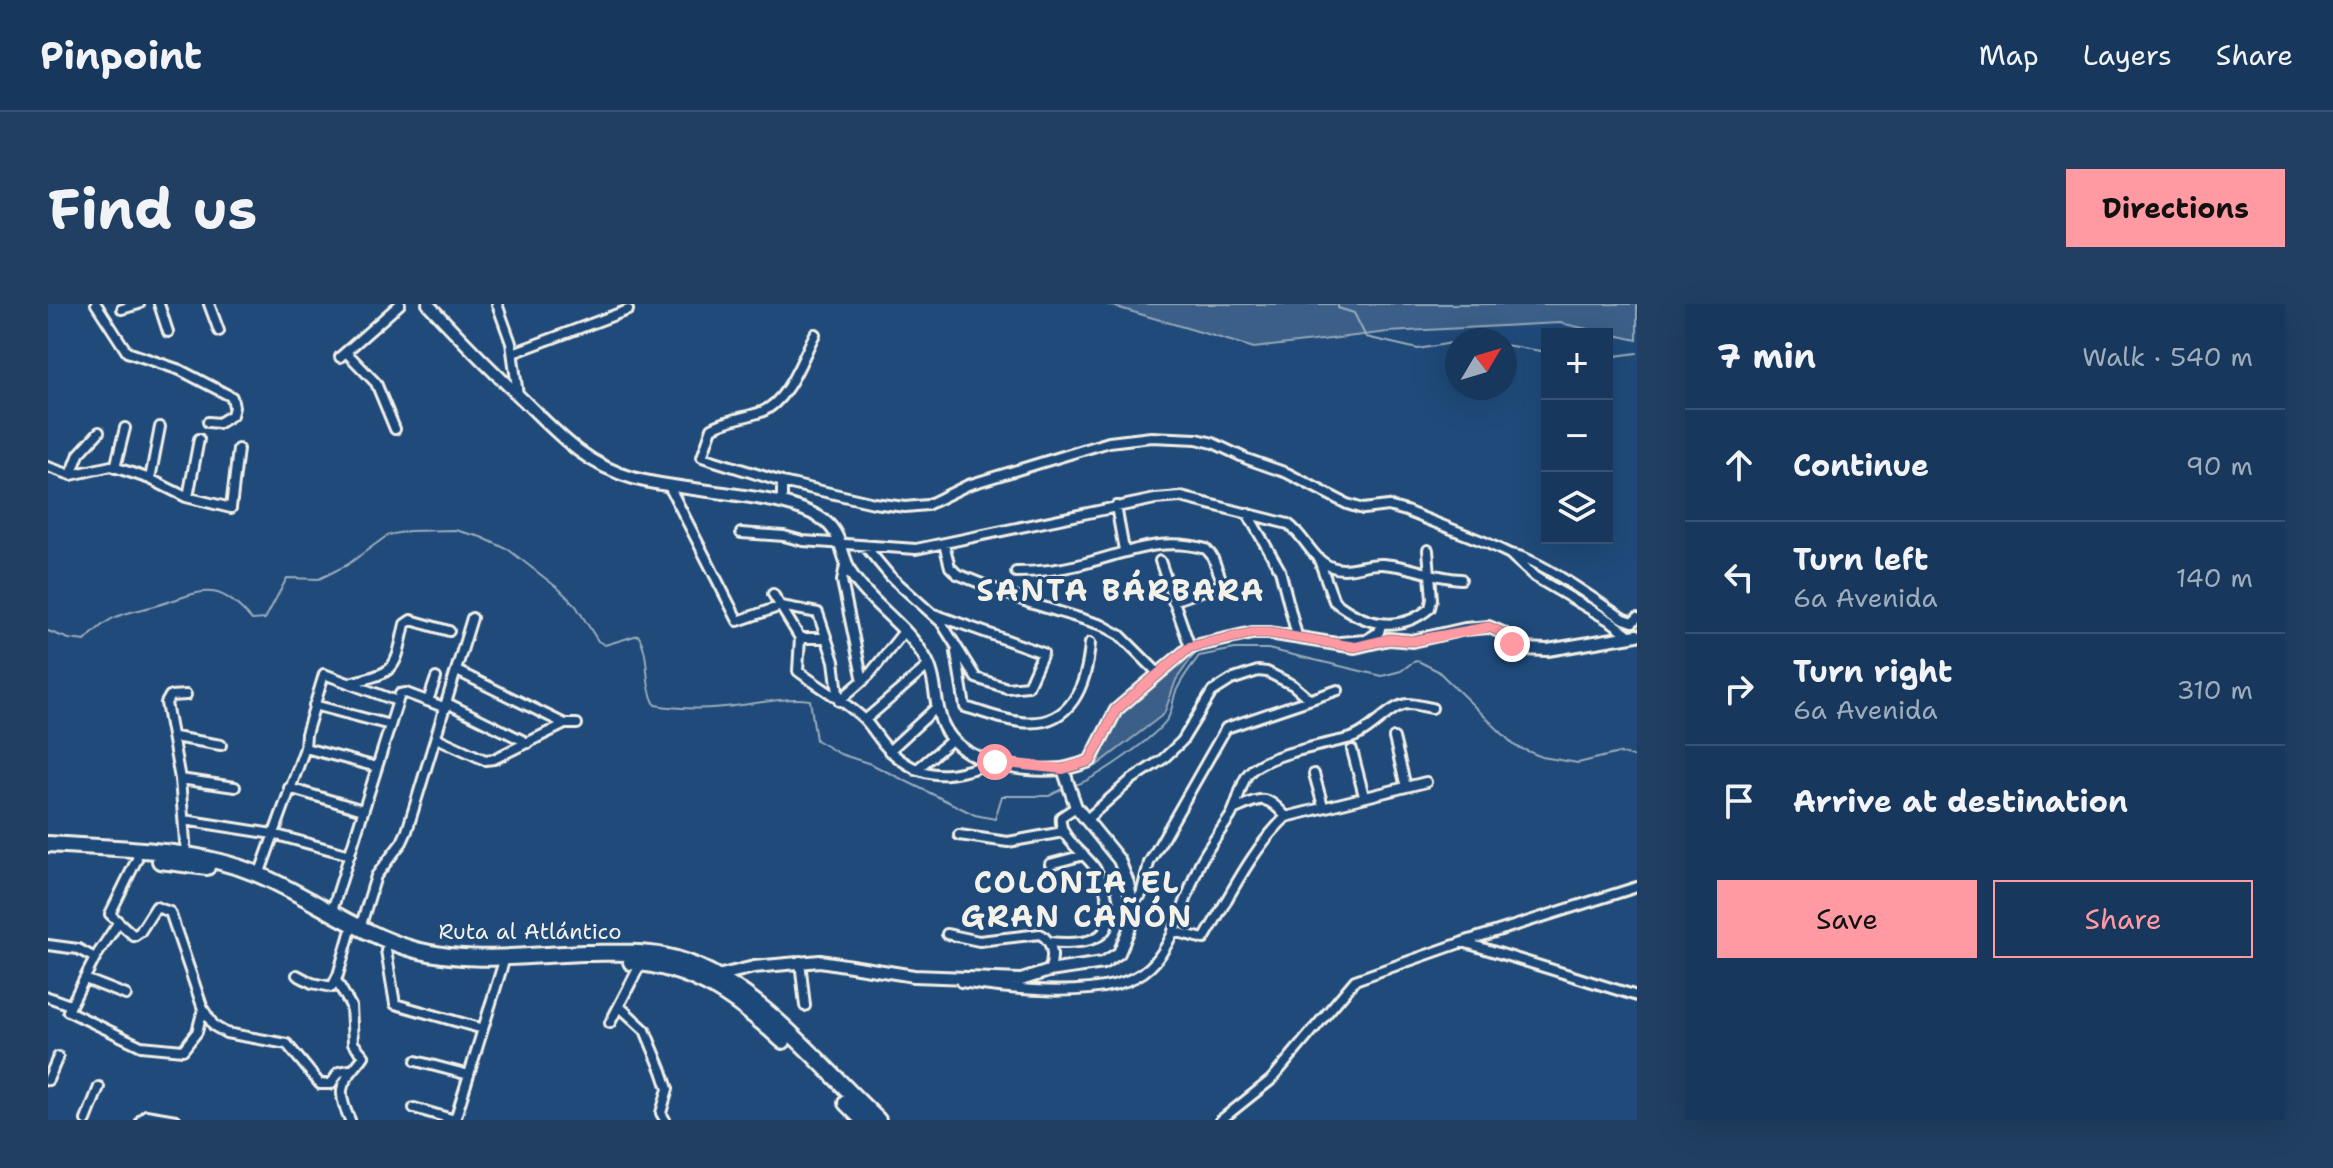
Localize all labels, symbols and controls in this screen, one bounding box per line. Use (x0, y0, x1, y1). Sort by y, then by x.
text: Pinpoint (40, 30, 202, 81)
text: Map (1979, 36, 2039, 74)
text: Layers (2083, 36, 2172, 74)
text: Share (2216, 36, 2293, 74)
button: Directions (2066, 169, 2285, 247)
text: Find us (48, 171, 257, 246)
north arrow (1445, 328, 1517, 400)
map controls (1541, 328, 1613, 544)
button: + (1541, 328, 1613, 400)
text: 7 min (1717, 333, 1816, 379)
text: Walk · 540 m (2082, 339, 2253, 374)
button: − (1541, 400, 1613, 472)
icon: ahead (1717, 443, 1761, 487)
text: Continue (1793, 445, 1929, 486)
text: 90 m (2186, 448, 2253, 483)
button: layers (1541, 472, 1613, 544)
text: Turn left (1793, 539, 1928, 580)
icon: left (1717, 555, 1761, 599)
text: 140 m (2176, 560, 2253, 595)
district label: SANTA BÁRBARA (976, 569, 1266, 611)
text: 6a Avenida (1793, 580, 1938, 615)
route end (1494, 626, 1530, 662)
text: Turn right (1793, 651, 1952, 692)
icon: right (1717, 667, 1761, 711)
text: 310 m (2177, 672, 2253, 707)
text: 6a Avenida (1793, 692, 1938, 727)
route start (977, 744, 1013, 780)
icon: arrive (1717, 779, 1761, 823)
text: Arrive at destination (1793, 781, 2128, 822)
district label: COLONIA EL GRAN CAÑÓN (961, 862, 1193, 937)
button: Save (1717, 880, 1977, 958)
button: Share (1993, 880, 2253, 958)
street label: Ruta al Atlántico (438, 917, 622, 946)

